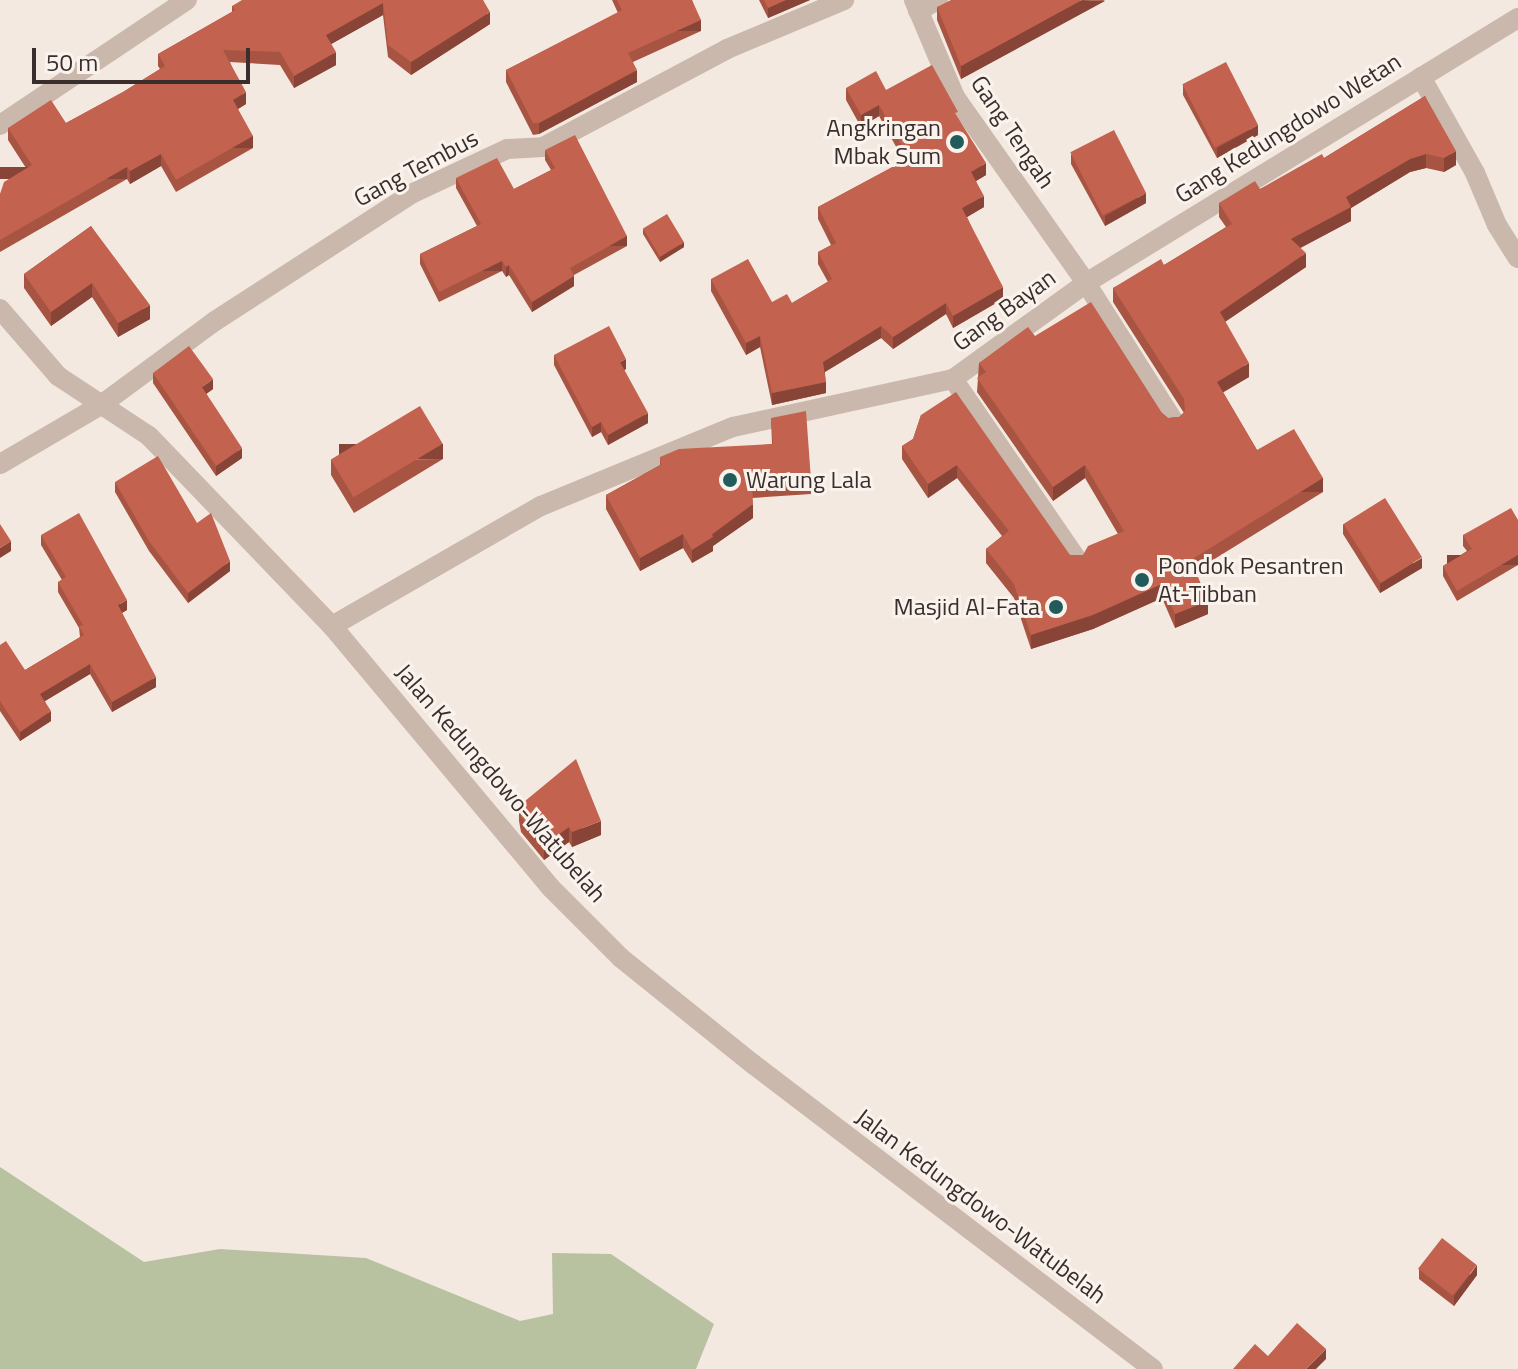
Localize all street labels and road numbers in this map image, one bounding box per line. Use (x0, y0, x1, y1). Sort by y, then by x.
street label: Gang Kedungdowo Wetan (1170, 47, 1406, 209)
street label: Gang Tengah (965, 70, 1061, 194)
street label: Gang Tembus (349, 123, 483, 213)
street label: Gang Bayan (947, 263, 1061, 357)
street label: Jalan Kedungdowo-Watubelah (390, 658, 612, 908)
street label: Jalan Kedungdowo-Watubelah (850, 1102, 1112, 1310)

